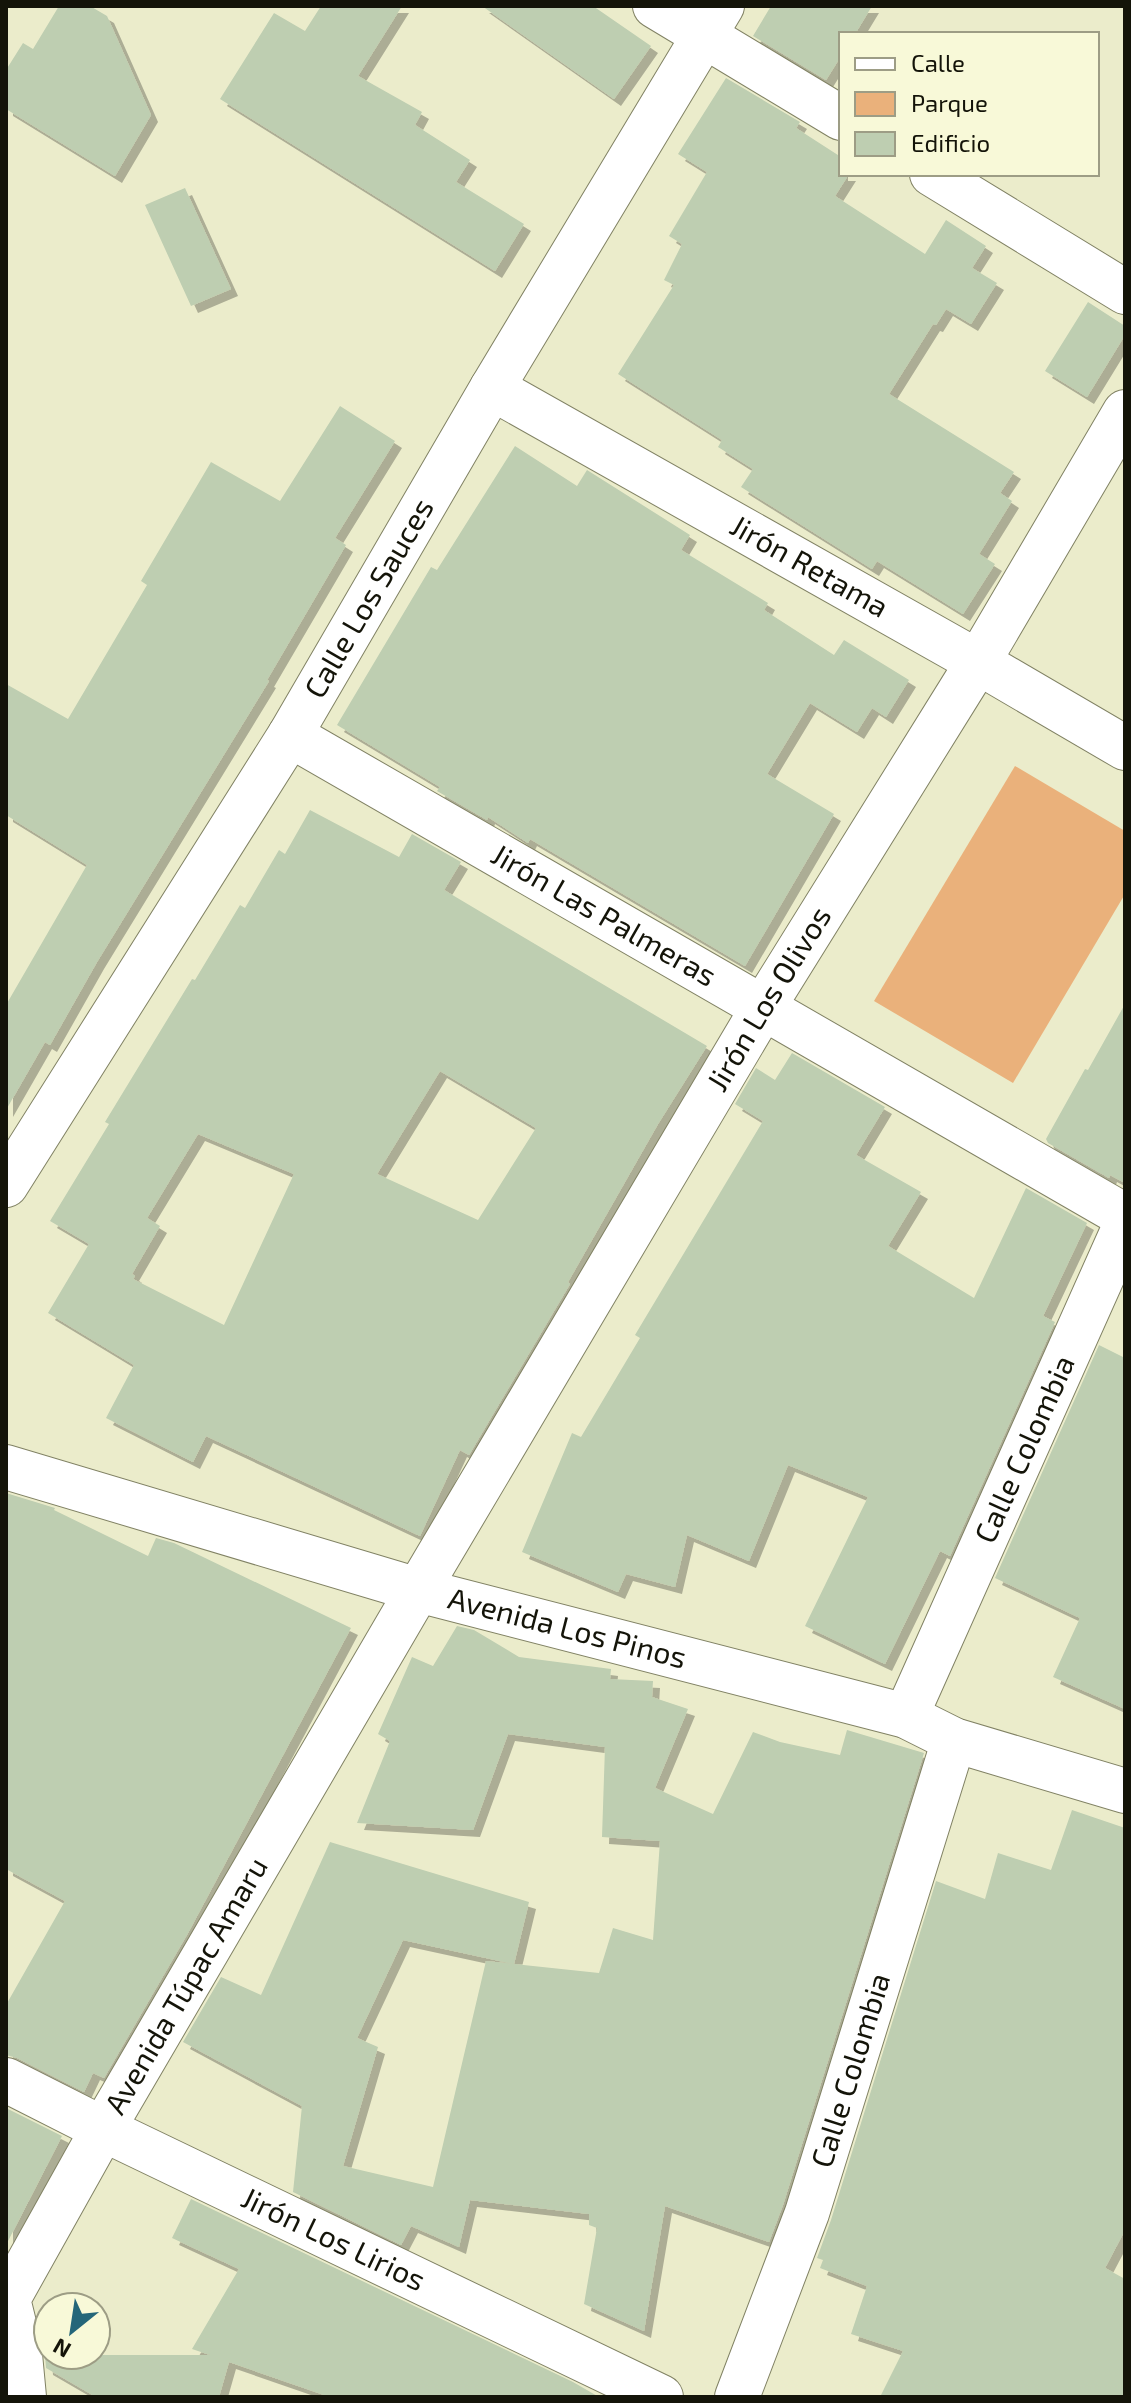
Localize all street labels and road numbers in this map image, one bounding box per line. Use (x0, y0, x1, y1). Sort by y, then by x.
street label: Calle Los Sauces (296, 491, 440, 704)
street label: Jirón Retama (725, 506, 895, 624)
street label: Jirón Las Palmeras (486, 835, 723, 993)
street label: Jirón Los Olivos (698, 899, 837, 1097)
street label: Calle Colombia (966, 1349, 1081, 1548)
street label: Avenida Los Pinos (445, 1579, 690, 1675)
street label: Avenida Túpac Amaru (96, 1850, 274, 2120)
street label: Calle Colombia (802, 1968, 896, 2172)
street label: Jirón Los Lirios (236, 2178, 432, 2297)

